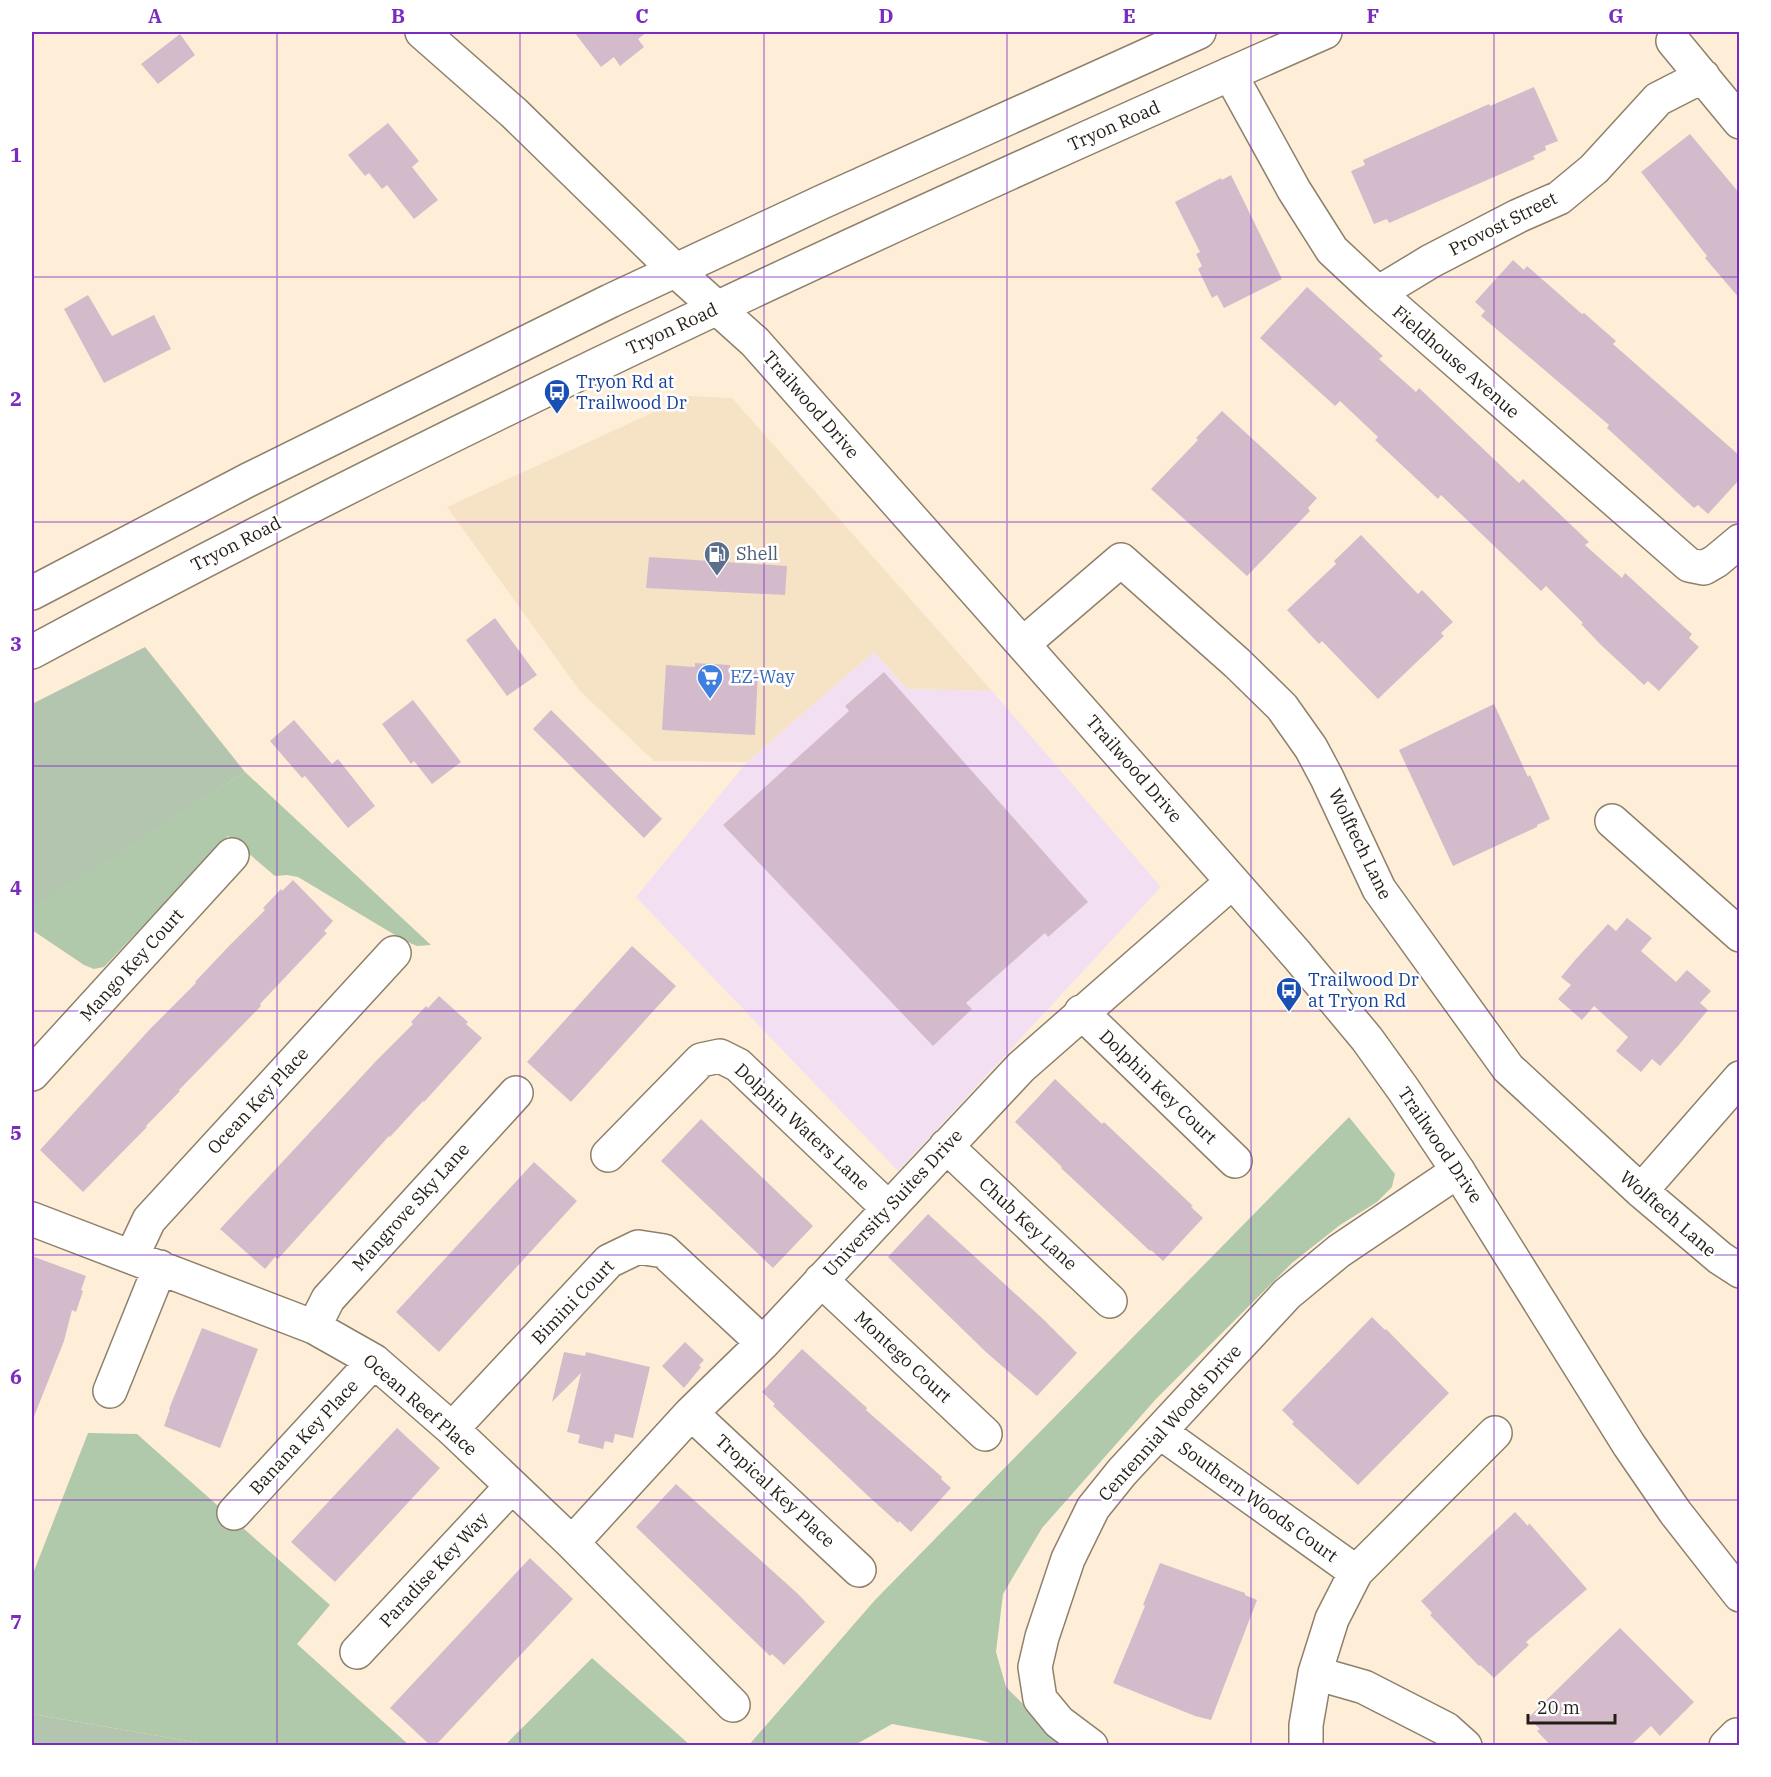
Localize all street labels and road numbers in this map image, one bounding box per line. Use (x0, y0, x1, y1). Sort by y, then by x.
street label: Tryon Road (1064, 95, 1163, 156)
street label: Provost Street (1445, 186, 1561, 261)
street label: Tryon Road (622, 297, 721, 360)
street label: Fieldhouse Avenue (1388, 300, 1525, 423)
street label: Trailwood Drive (758, 346, 864, 463)
street label: Tryon Road (187, 511, 285, 576)
street label: Trailwood Drive (1081, 710, 1187, 827)
street label: Wolftech Lane (1324, 784, 1397, 903)
street label: Mango Key Court (75, 903, 188, 1026)
street label: Dolphin Key Court (1095, 1025, 1222, 1149)
street label: Ocean Key Place (202, 1042, 313, 1159)
street label: Dolphin Waters Lane (730, 1058, 875, 1195)
street label: Trailwood Drive (1393, 1082, 1488, 1207)
street label: University Suites Drive (818, 1124, 967, 1281)
street label: Mangrove Sky Lane (347, 1138, 474, 1276)
street label: Wolftech Lane (1615, 1165, 1721, 1262)
street label: Chub Key Lane (974, 1172, 1082, 1275)
street label: Bimini Court (526, 1254, 619, 1349)
street label: Montego Court (850, 1306, 957, 1408)
street label: Centennial Woods Drive (1093, 1339, 1246, 1506)
street label: Ocean Reef Place (358, 1349, 482, 1461)
street label: Banana Key Place (244, 1374, 363, 1499)
street label: Tropical Key Place (711, 1429, 840, 1552)
street label: Southern Woods Court (1174, 1436, 1342, 1567)
street label: Paradise Key Way (374, 1507, 493, 1632)

